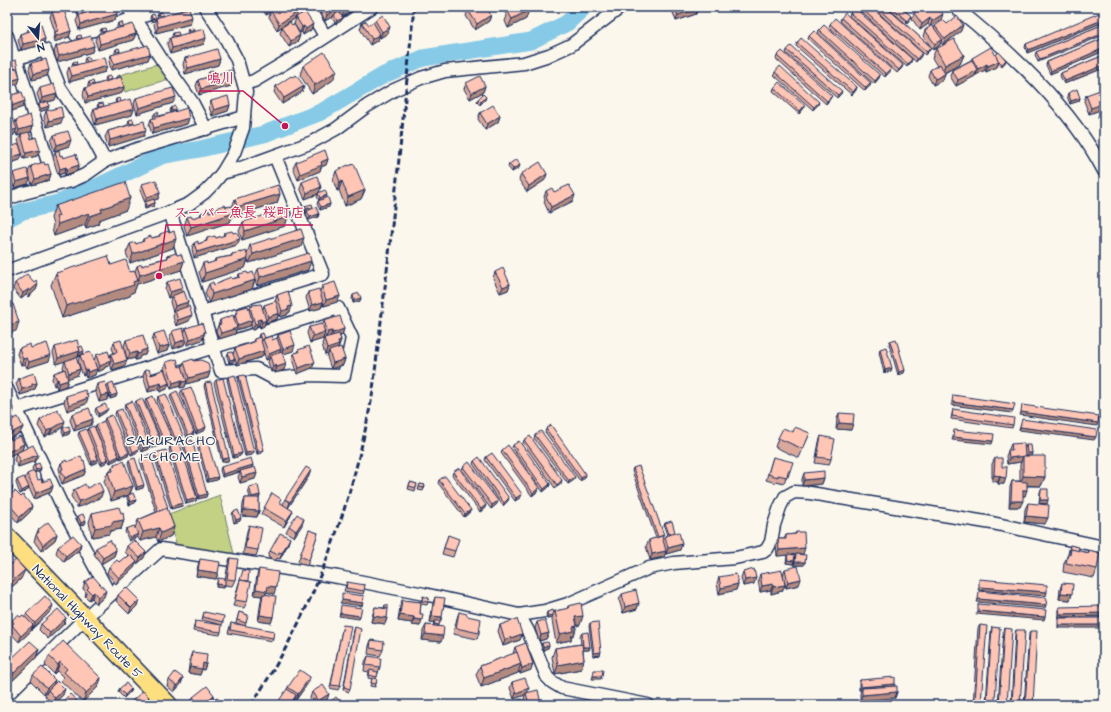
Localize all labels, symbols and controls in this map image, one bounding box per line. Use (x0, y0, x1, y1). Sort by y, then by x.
north arrow (18, 18, 58, 58)
text: N (35, 39, 46, 55)
callout: 鳴川 (199, 65, 243, 91)
text: 鳴川 (207, 69, 235, 89)
callout: スーパー魚長 桜町店 (166, 199, 313, 225)
text: スーパー魚長 桜町店 (173, 203, 305, 223)
district label: SAKURACHO 1-CHOME (126, 431, 216, 467)
street label: National Highway Route 5 (27, 561, 147, 683)

